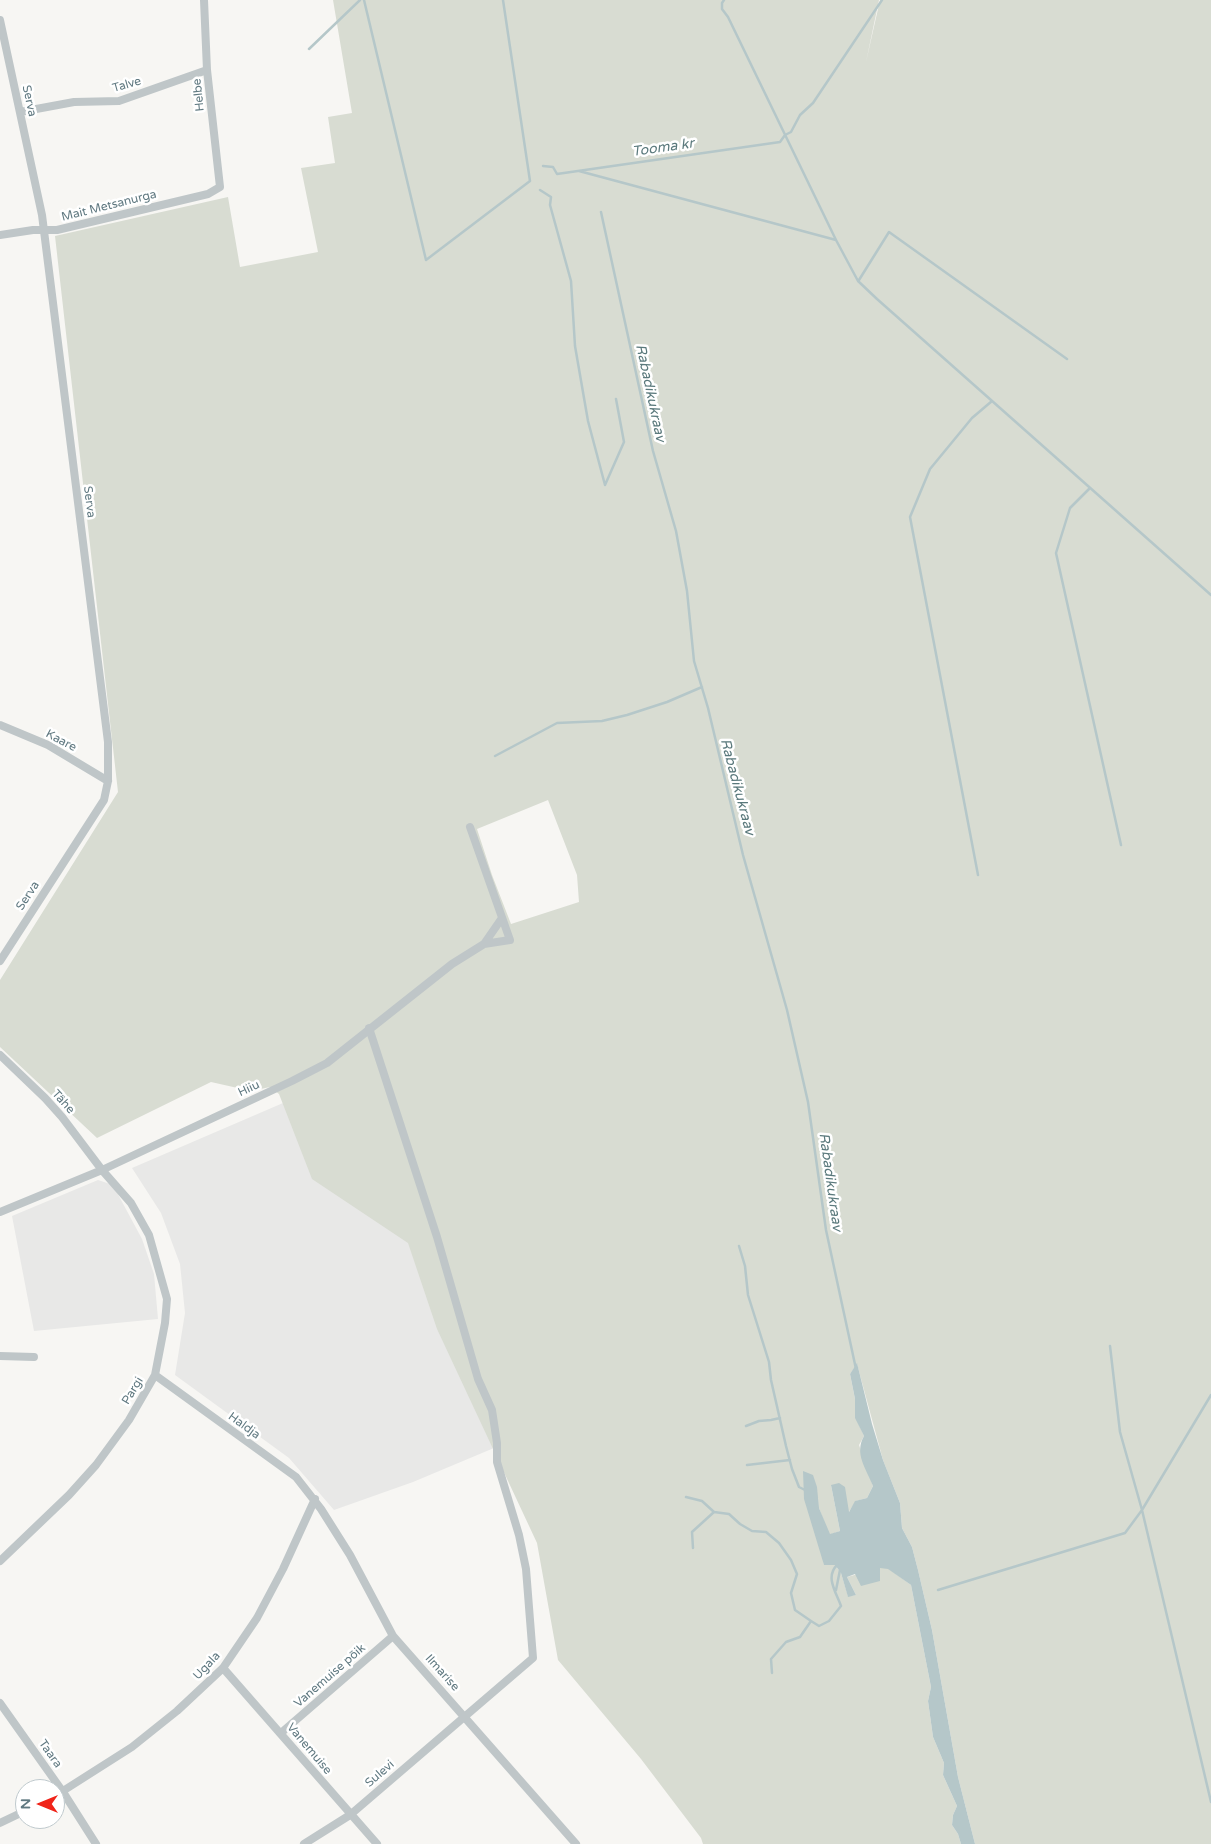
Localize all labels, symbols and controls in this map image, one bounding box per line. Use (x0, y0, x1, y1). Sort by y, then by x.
street label: Talve (111, 74, 143, 96)
street label: Helbe (190, 78, 208, 112)
street label: Serva (19, 84, 39, 118)
water label: Tooma kr (631, 135, 695, 161)
street label: Mait Metsanurga (60, 187, 158, 225)
water label: Rabadikukraav (631, 343, 669, 443)
street label: Serva (80, 485, 98, 519)
street label: Kaare (43, 727, 79, 755)
water label: Rabadikukraav (716, 737, 758, 837)
street label: Serva (13, 879, 43, 913)
street label: Hiiu (236, 1078, 262, 1100)
street label: Tähe (49, 1087, 77, 1117)
water label: Rabadikukraav (815, 1132, 845, 1232)
street label: Pargi (119, 1375, 147, 1407)
street label: Haldja (225, 1410, 263, 1442)
street label: Vanemuise põik (291, 1641, 369, 1711)
street label: Ugala (191, 1649, 223, 1683)
street label: Ilmarise (422, 1652, 462, 1694)
street label: Vanemuise (283, 1720, 335, 1778)
street label: Taara (35, 1737, 65, 1771)
street label: Sulevi (363, 1758, 397, 1790)
north arrow (15, 1779, 65, 1829)
text: N (17, 1798, 34, 1810)

